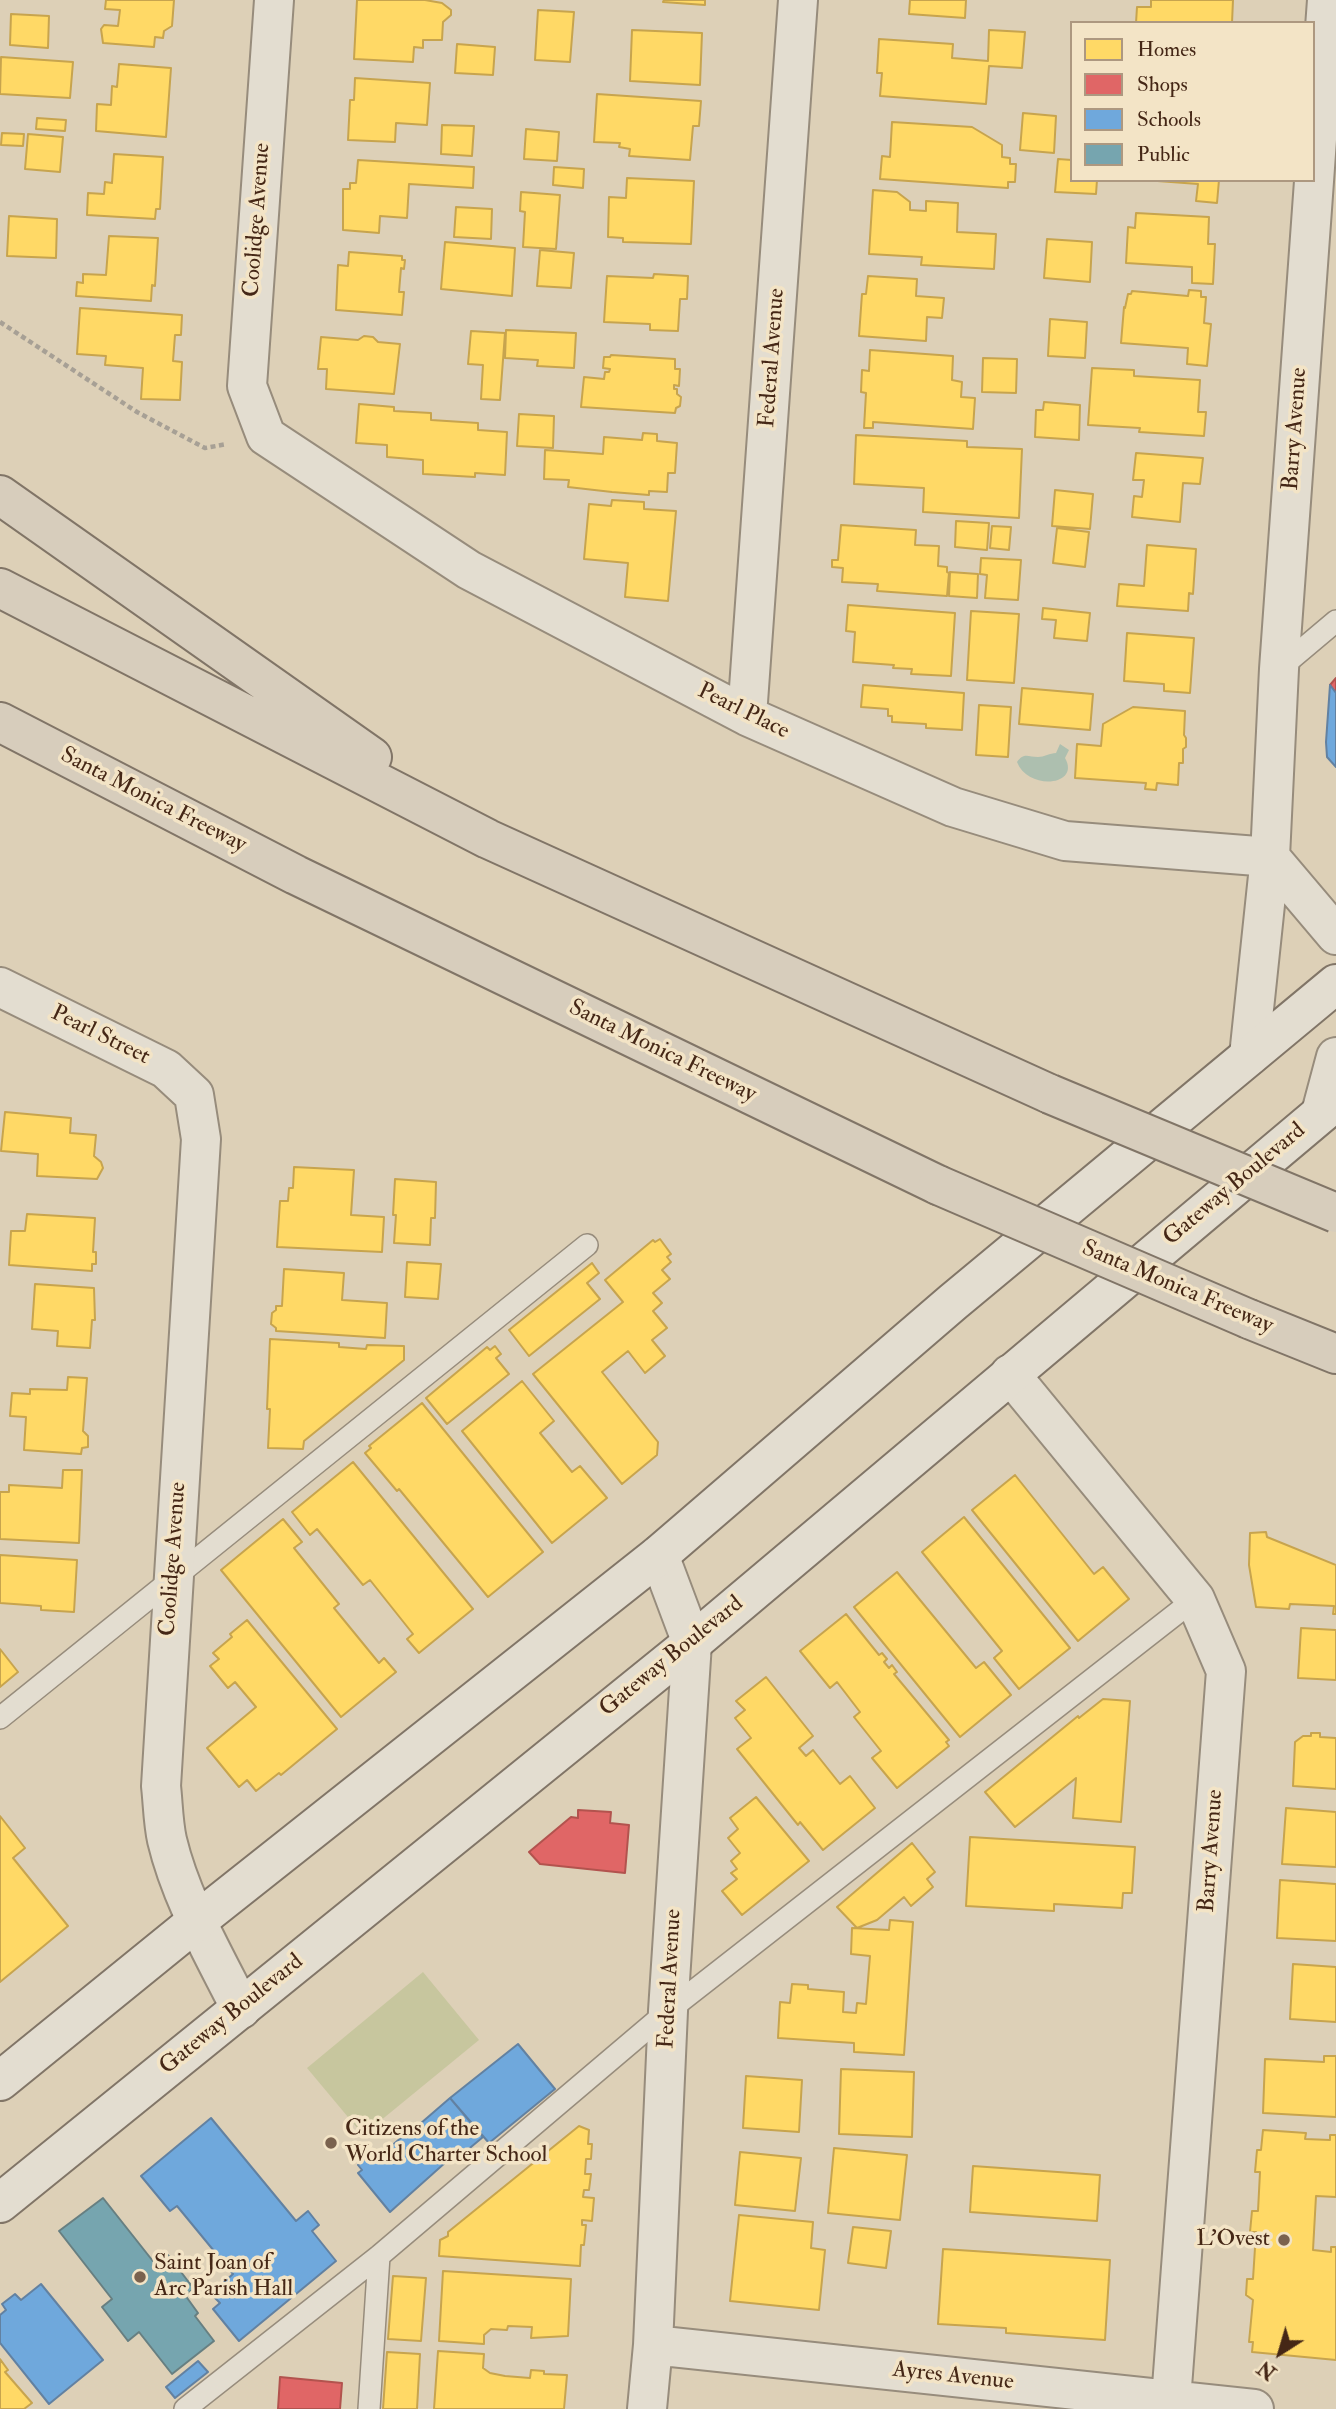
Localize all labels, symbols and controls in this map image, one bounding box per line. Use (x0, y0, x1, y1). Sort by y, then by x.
legend (1070, 21, 1315, 182)
text: Homes (1137, 36, 1196, 63)
text: Shops (1137, 71, 1188, 98)
text: Schools (1137, 106, 1201, 133)
text: Public (1137, 141, 1190, 168)
street label: Coolidge Avenue (239, 142, 277, 298)
street label: Federal Avenue (754, 287, 792, 429)
street label: Barry Avenue (1278, 367, 1314, 491)
street label: Pearl Place (693, 678, 793, 746)
street label: Santa Monica Freeway (55, 742, 251, 860)
street label: Santa Monica Freeway (564, 995, 760, 1109)
street label: Pearl Street (46, 1000, 154, 1072)
street label: Gateway Boulevard (1158, 1118, 1312, 1252)
street label: Santa Monica Freeway (1077, 1235, 1277, 1341)
street label: Coolidge Avenue (155, 1481, 193, 1637)
street label: Gateway Boulevard (595, 1591, 749, 1723)
street label: Barry Avenue (1194, 1789, 1230, 1913)
street label: Federal Avenue (654, 1908, 688, 2050)
street label: Gateway Boulevard (155, 1949, 309, 2081)
place label: Citizens of the World Charter School (345, 2116, 547, 2170)
marker: Citizens of the World Charter School (323, 2135, 339, 2151)
place label: L'Ovest (1196, 2226, 1270, 2254)
marker: L'Ovest (1276, 2232, 1292, 2248)
place label: Saint Joan of Arc Parish Hall (154, 2250, 293, 2304)
marker: Saint Joan of Arc Parish Hall (132, 2269, 148, 2285)
north arrow (1245, 2318, 1315, 2388)
text: N (1253, 2355, 1281, 2384)
street label: Ayres Avenue (891, 2357, 1015, 2397)

